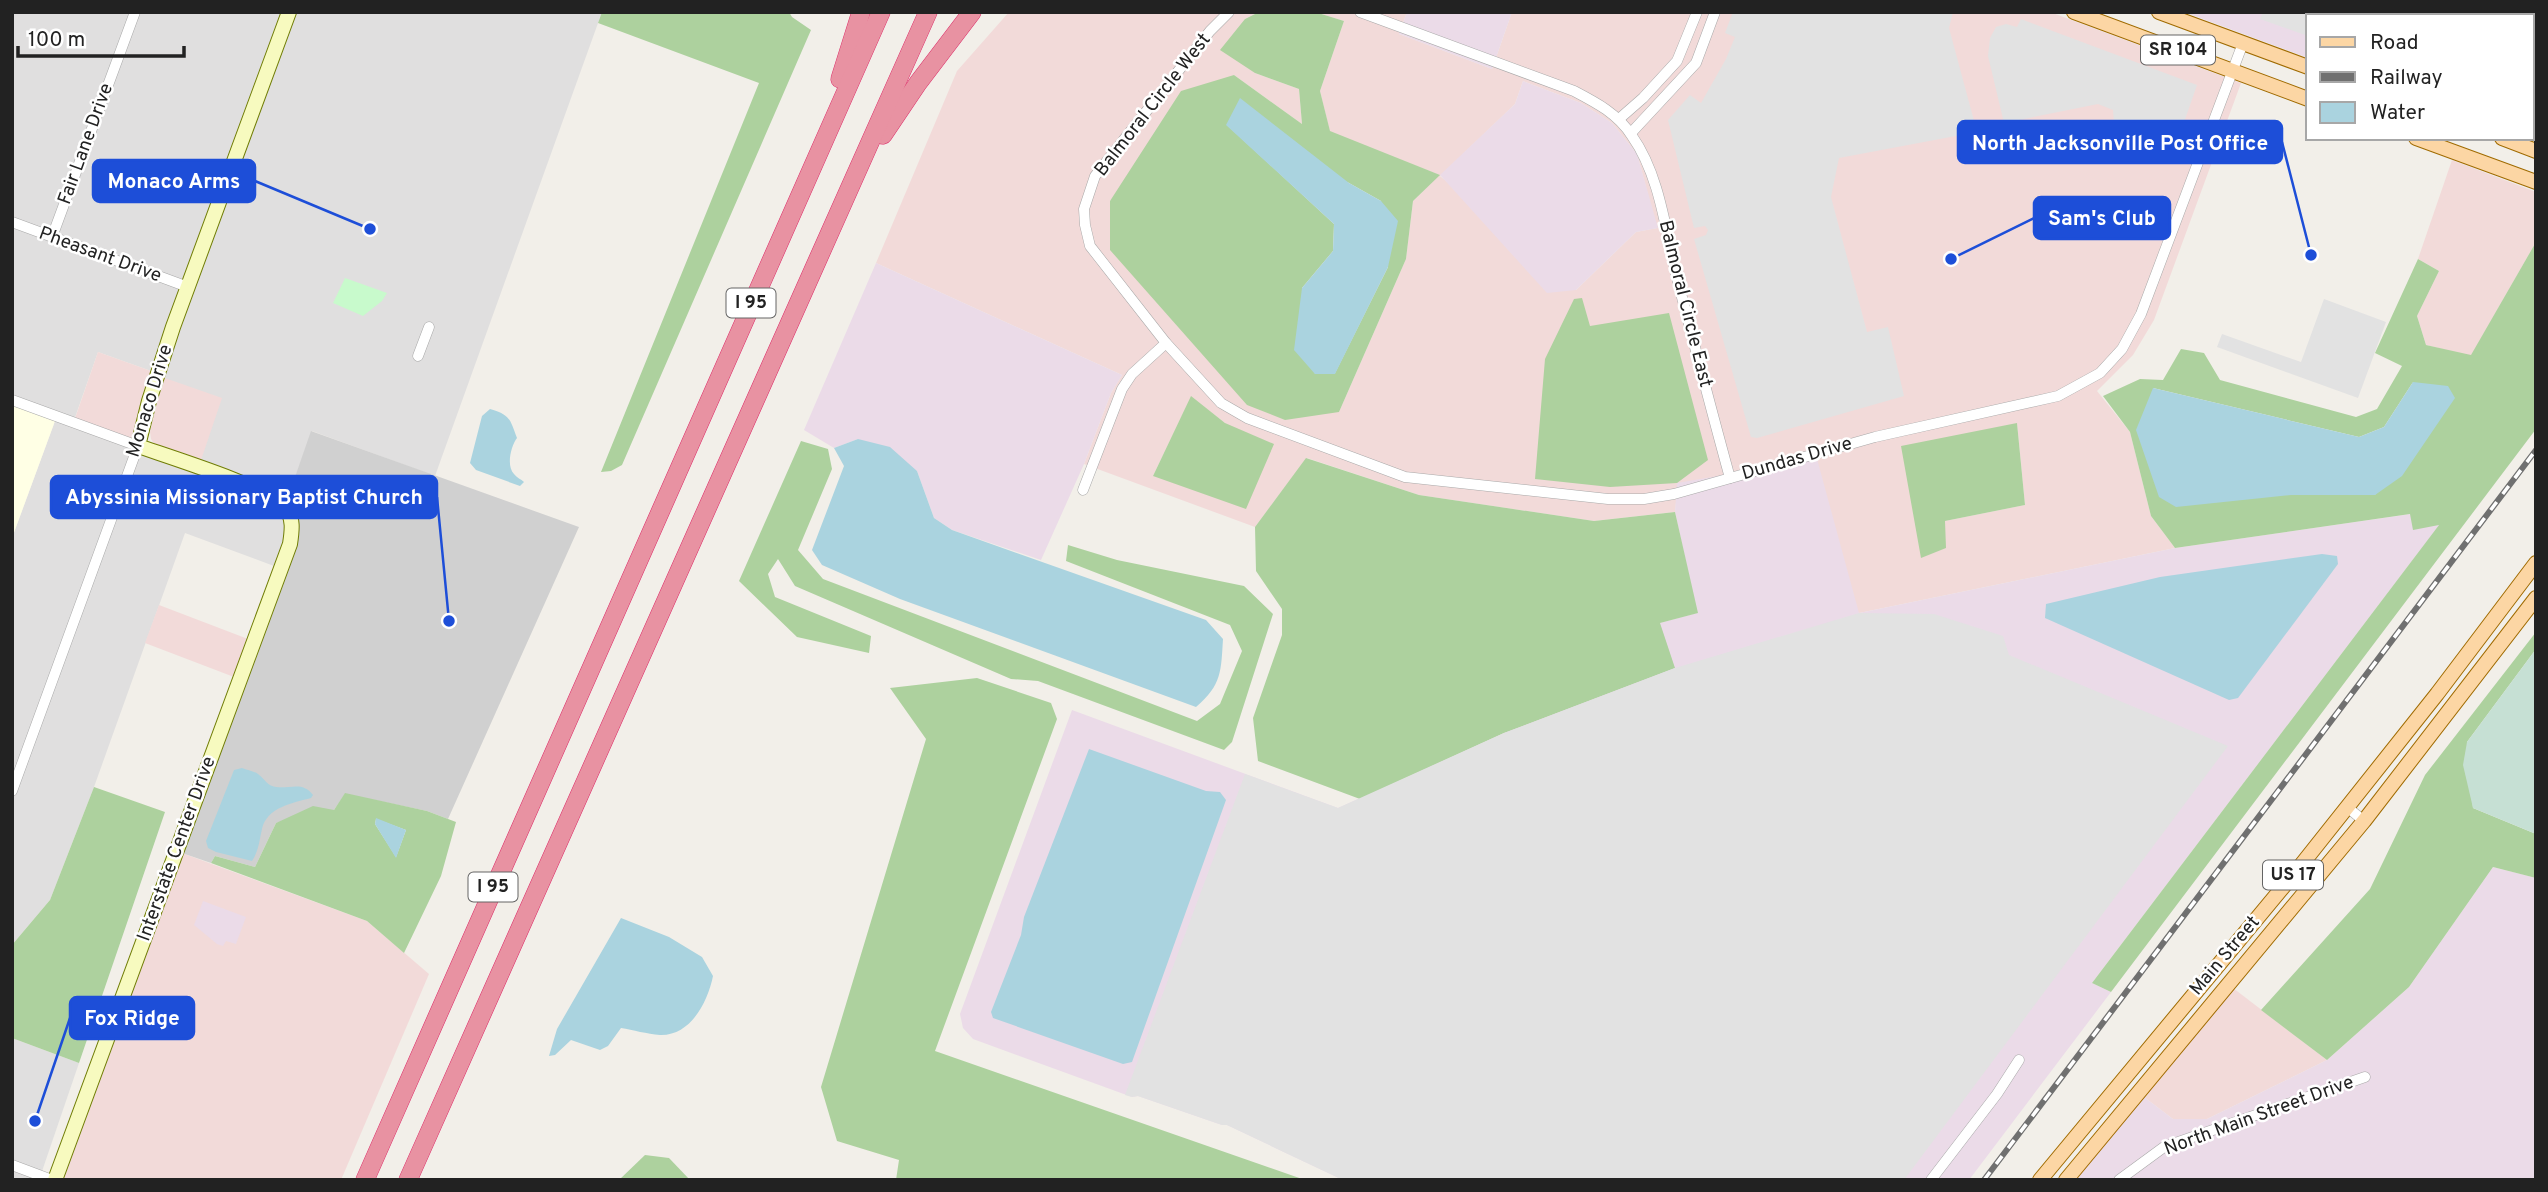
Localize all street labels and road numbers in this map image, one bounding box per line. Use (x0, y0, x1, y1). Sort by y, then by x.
street label: Balmoral Circle West (1090, 29, 1216, 181)
road number: SR 104 (2141, 36, 2215, 64)
street label: Fair Lane Drive (53, 80, 119, 208)
street label: Balmoral Circle East (1653, 218, 1717, 390)
street label: Pheasant Drive (35, 222, 165, 288)
road number: I 95 (726, 288, 776, 318)
street label: Monaco Drive (121, 342, 179, 460)
street label: Dundas Drive (1739, 432, 1855, 486)
street label: Interstate Center Drive (132, 753, 222, 945)
road number: US 17 (2263, 860, 2323, 890)
road number: I 95 (468, 872, 518, 902)
street label: Main Street (2185, 911, 2265, 1001)
street label: North Main Street Drive (2161, 1071, 2357, 1161)

